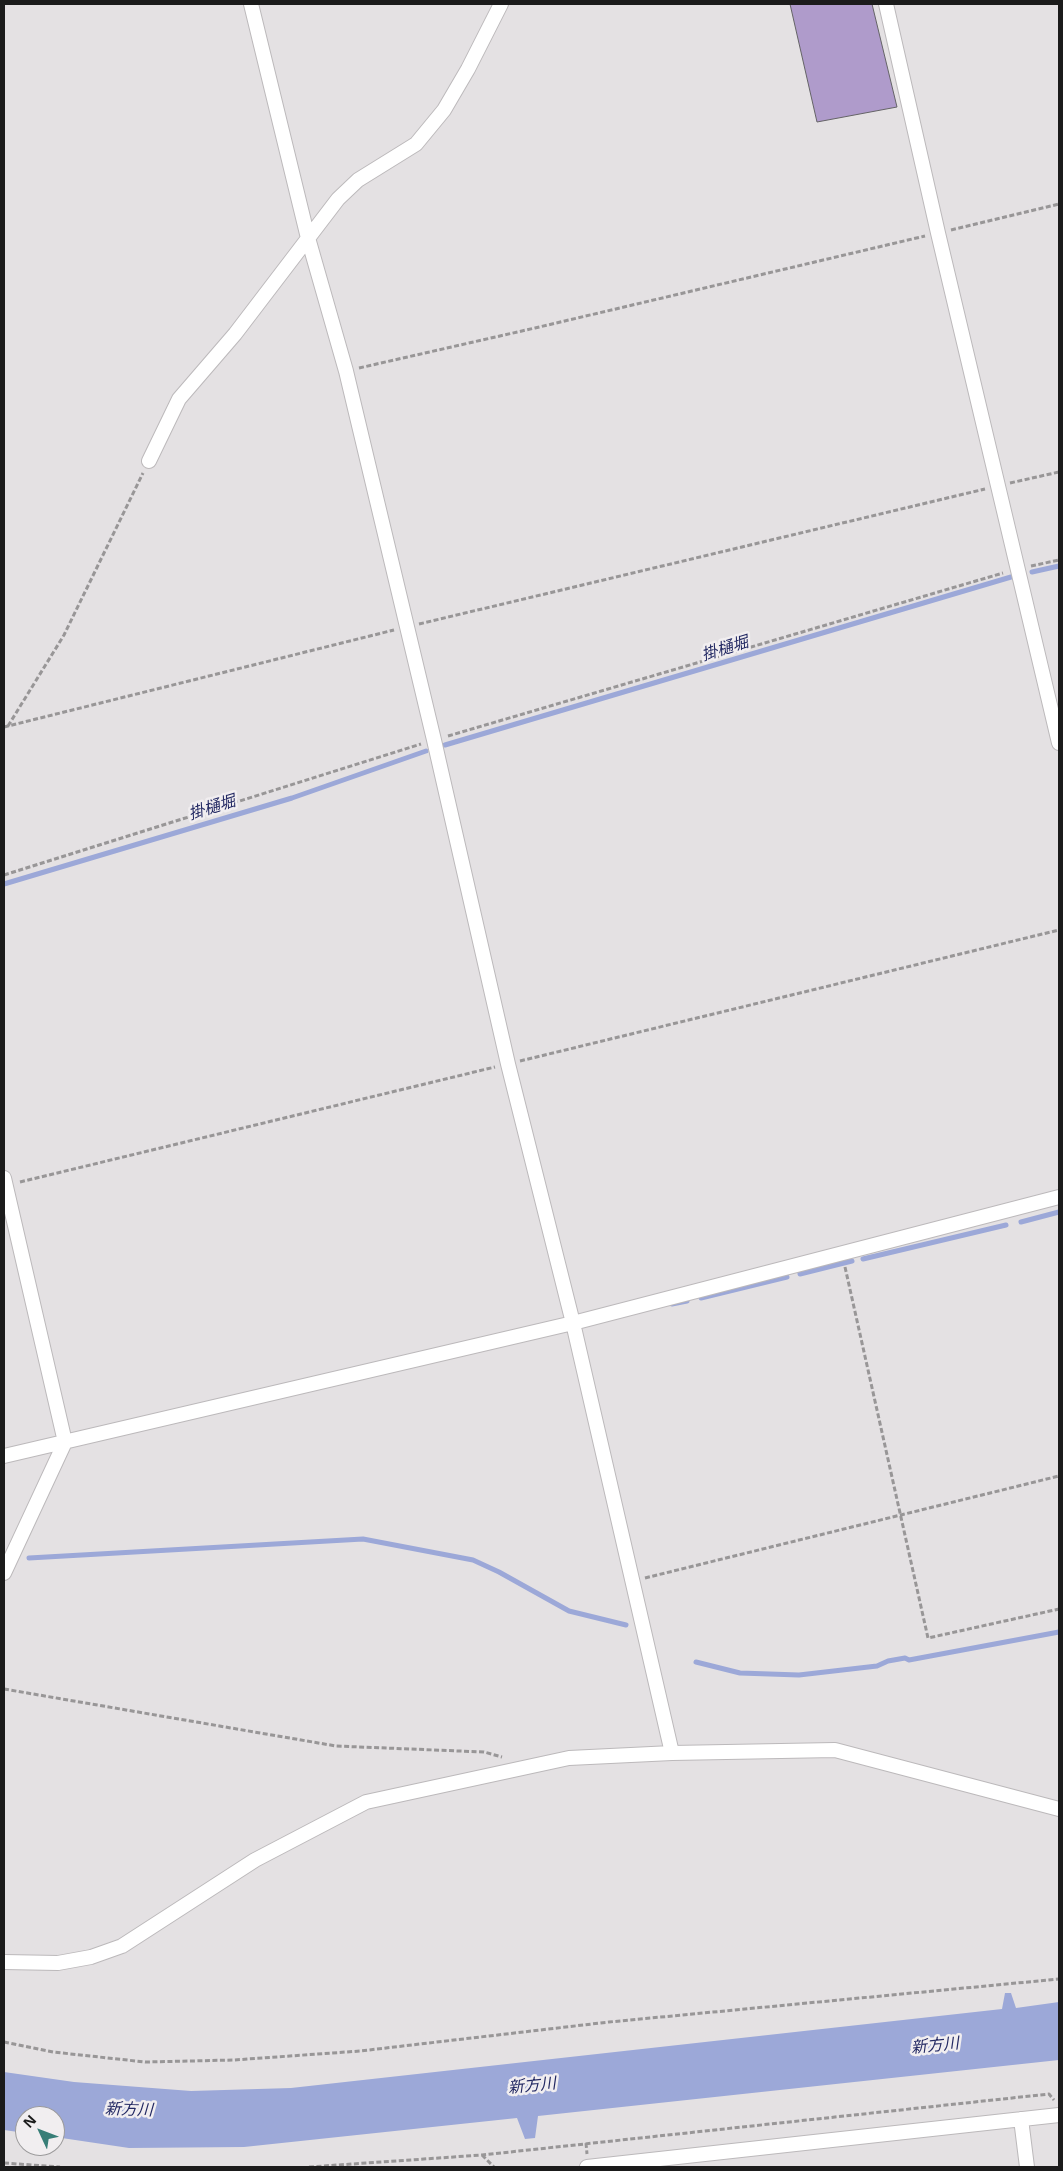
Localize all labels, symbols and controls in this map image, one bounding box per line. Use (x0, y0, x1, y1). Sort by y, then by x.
water label: 掛樋堀 (699, 633, 751, 665)
water label: 掛樋堀 (186, 792, 238, 824)
water label: 新方川 (910, 2034, 960, 2058)
water label: 新方川 (507, 2074, 557, 2098)
water label: 新方川 (105, 2100, 153, 2120)
north arrow (15, 2106, 65, 2156)
text: N (19, 2110, 40, 2132)

